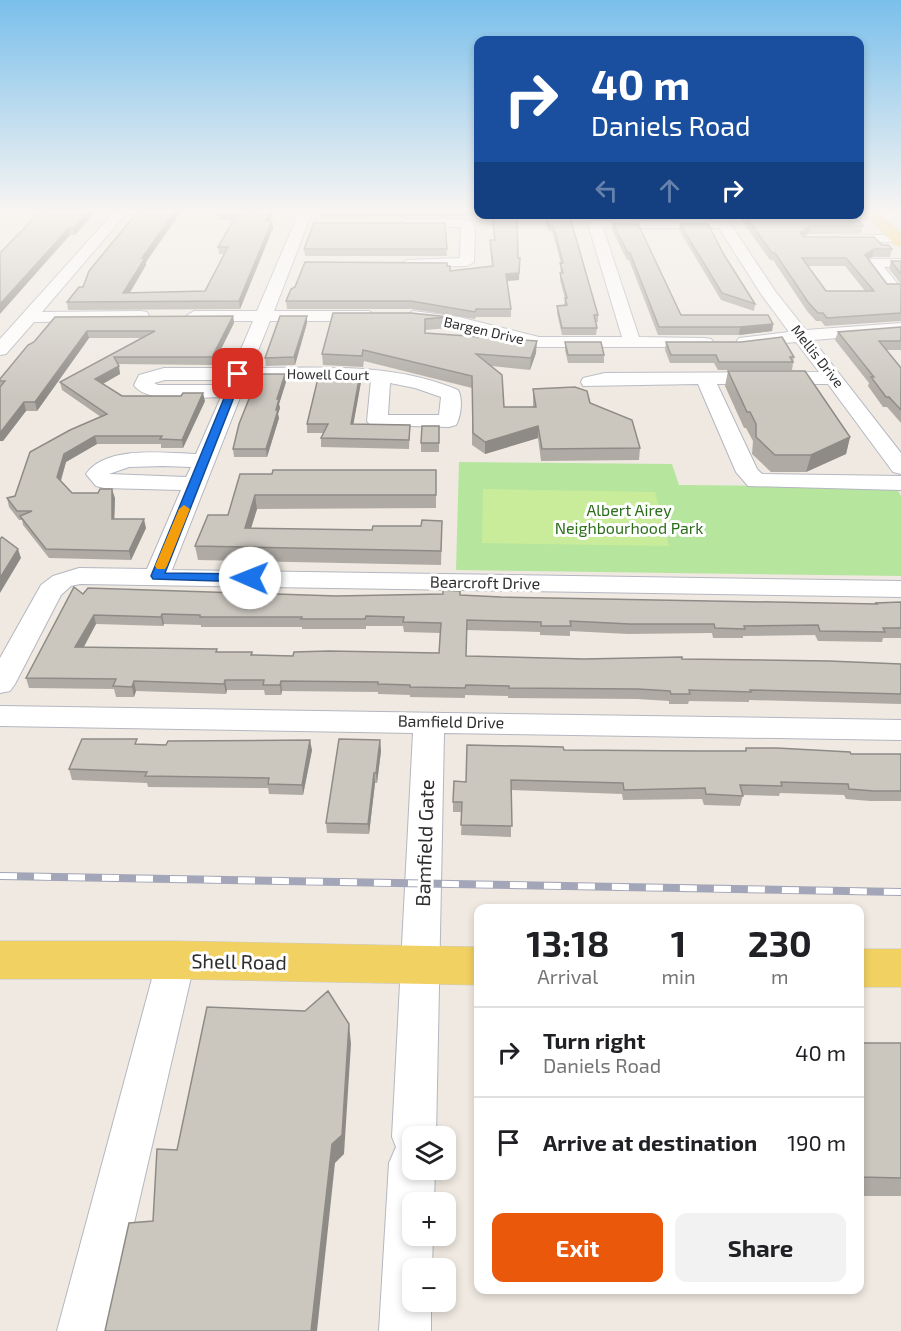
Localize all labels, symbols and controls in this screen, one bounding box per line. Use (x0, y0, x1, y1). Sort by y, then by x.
text: 40 m (591, 58, 690, 108)
icon: right (492, 60, 570, 138)
text: Daniels Road (591, 109, 751, 141)
icon: left (590, 174, 623, 207)
icon: ahead (653, 174, 686, 207)
icon: right (716, 174, 749, 207)
street label: Bargen Drive (442, 313, 526, 347)
street label: Mellis Drive (788, 321, 848, 391)
pin (212, 348, 263, 399)
icon: arrive (221, 357, 254, 390)
street label: Howell Court (287, 365, 369, 383)
park label: Albert Airey Neighbourhood Park (555, 500, 703, 537)
position arrow (218, 546, 282, 610)
street label: Bearcroft Drive (430, 572, 540, 592)
street label: Bamfield Drive (398, 711, 504, 731)
street label: Bamfield Gate (410, 779, 438, 907)
text: 13:18 (526, 921, 609, 964)
text: 1 (671, 921, 686, 964)
text: 230 (748, 921, 812, 964)
street label: Shell Road (191, 948, 287, 974)
text: Arrival (537, 964, 598, 988)
text: min (662, 964, 696, 988)
text: m (771, 964, 789, 988)
text: Turn right (543, 1027, 645, 1053)
icon: right (492, 1036, 525, 1069)
text: 40 m (795, 1039, 846, 1065)
text: Daniels Road (543, 1053, 661, 1077)
map controls (402, 1126, 456, 1312)
button: layers (402, 1126, 456, 1180)
icon: arrive (492, 1126, 525, 1159)
text: Arrive at destination (543, 1129, 757, 1155)
text: 190 m (787, 1129, 846, 1155)
button: + (402, 1192, 456, 1246)
button: Exit (492, 1213, 663, 1282)
button: Share (675, 1213, 846, 1282)
button: − (402, 1258, 456, 1312)

